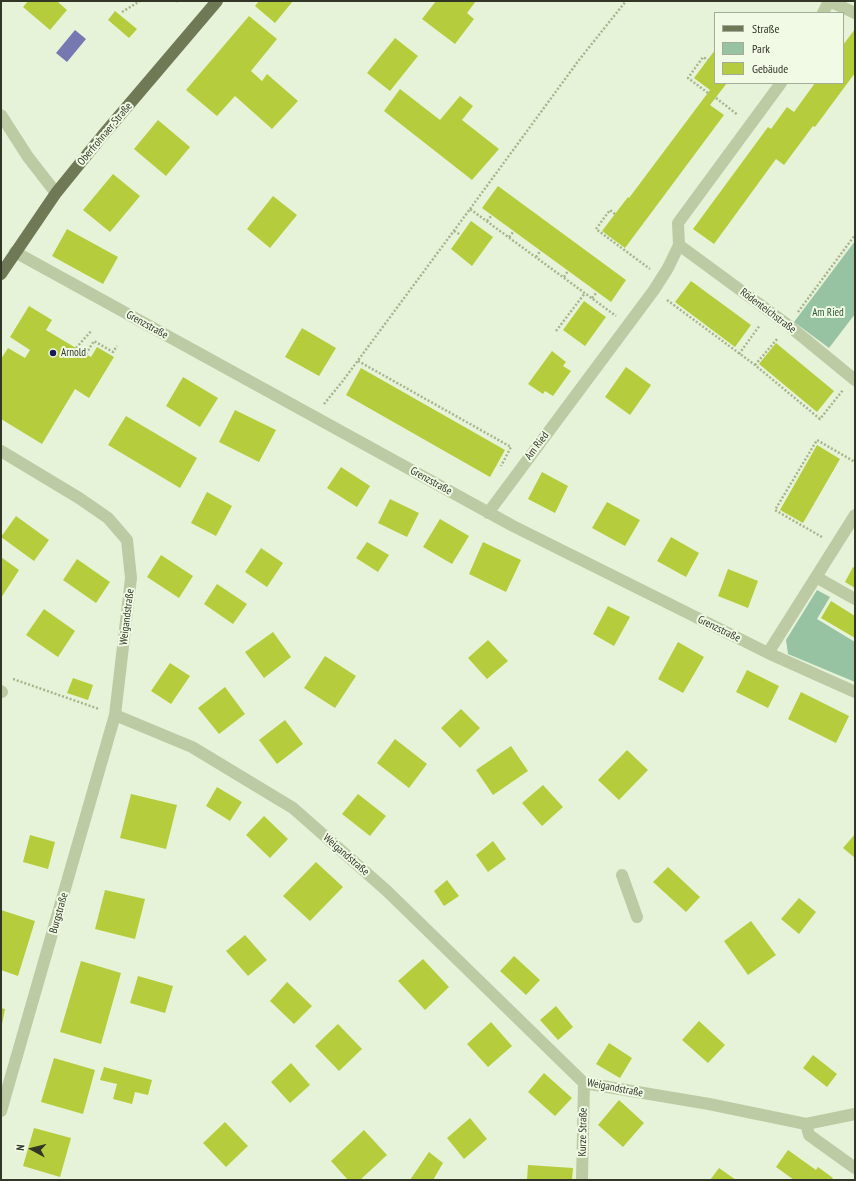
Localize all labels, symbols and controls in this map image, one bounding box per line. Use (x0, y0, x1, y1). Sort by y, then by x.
legend (714, 12, 844, 84)
text: Straße (752, 21, 779, 36)
text: Park (752, 41, 770, 56)
text: Gebäude (752, 61, 788, 76)
street label: Oberfrohnaer Straße (75, 100, 135, 168)
street label: Rödenteichstraße (738, 286, 798, 336)
park label: Am Ried (812, 306, 844, 320)
street label: Grenzstraße (124, 308, 170, 342)
place label: Arnold (61, 346, 86, 360)
marker: Arnold (48, 348, 58, 358)
street label: Am Ried (522, 429, 552, 463)
street label: Grenzstraße (408, 464, 454, 498)
street label: Weigandstraße (117, 588, 137, 646)
street label: Grenzstraße (696, 613, 742, 645)
street label: Weigandstraße (320, 831, 372, 879)
street label: Burgstraße (47, 891, 71, 935)
street label: Weigandstraße (586, 1076, 644, 1100)
street label: Kurze Straße (576, 1108, 590, 1156)
north arrow (12, 1129, 52, 1169)
text: N (13, 1144, 27, 1151)

